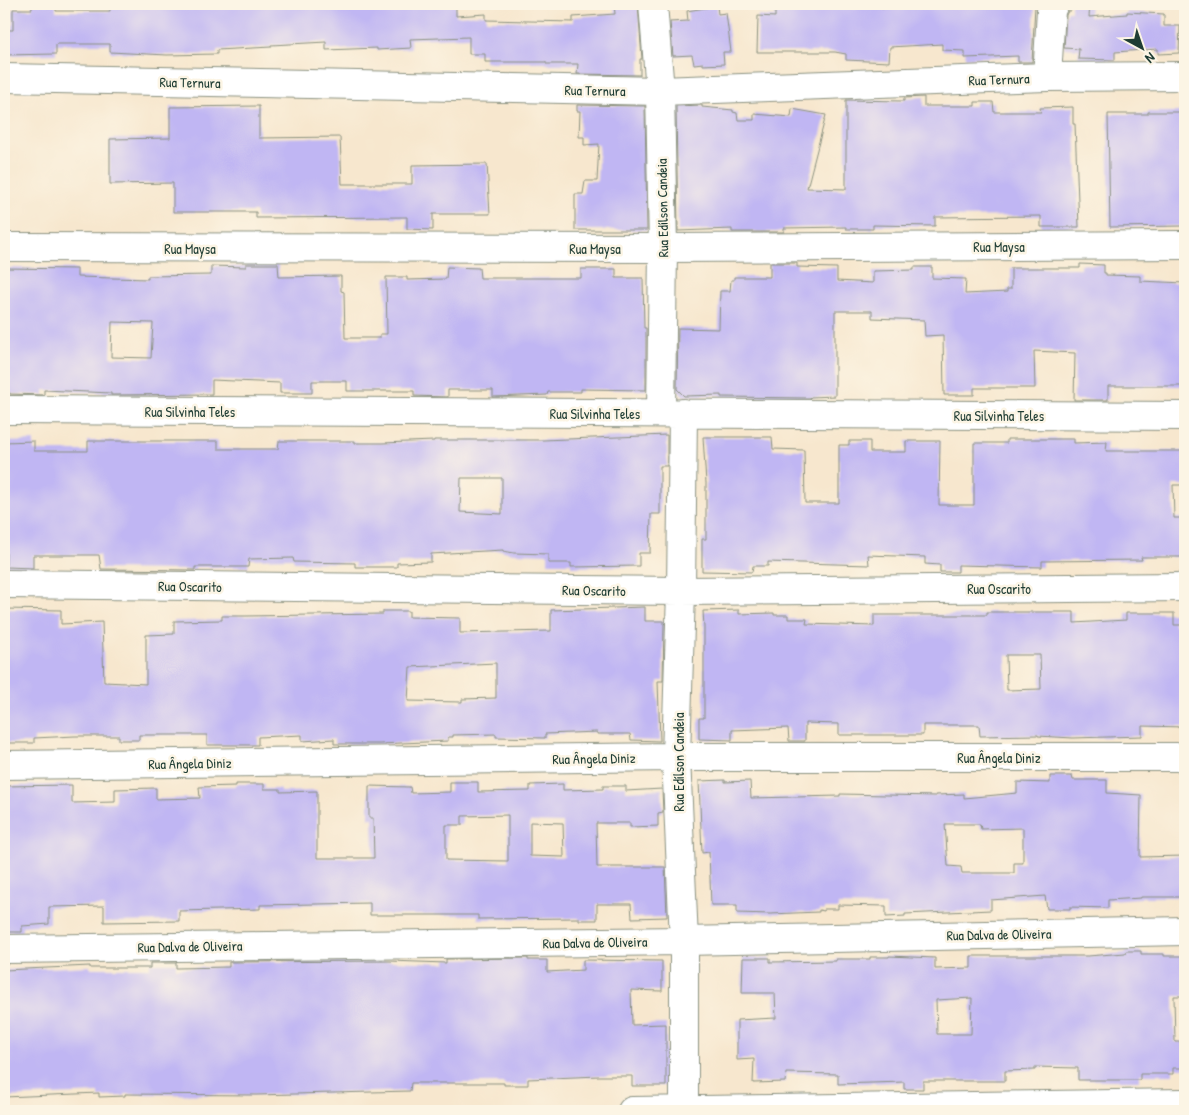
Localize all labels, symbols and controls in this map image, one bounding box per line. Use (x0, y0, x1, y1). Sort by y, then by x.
north arrow (1116, 22, 1166, 72)
text: N (1141, 49, 1160, 68)
street label: Rua Ternura (968, 68, 1030, 90)
street label: Rua Ternura (159, 72, 221, 92)
street label: Rua Ternura (564, 80, 626, 100)
street label: Rua Edílson Candeia (652, 158, 672, 258)
street label: Rua Maysa (973, 237, 1025, 257)
street label: Rua Maysa (164, 239, 216, 259)
street label: Rua Maysa (569, 239, 621, 259)
street label: Rua Silvinha Teles (145, 402, 235, 421)
street label: Rua Silvinha Teles (550, 404, 640, 423)
street label: Rua Silvinha Teles (954, 406, 1044, 425)
street label: Rua Oscarito (158, 576, 222, 596)
street label: Rua Oscarito (967, 579, 1031, 598)
street label: Rua Oscarito (562, 580, 626, 600)
street label: Rua Edílson Candeia (669, 712, 688, 811)
street label: Rua Ângela Diniz (552, 748, 636, 769)
street label: Rua Ângela Diniz (957, 748, 1041, 768)
street label: Rua Ângela Diniz (148, 753, 232, 774)
street label: Rua Dalva de Oliveira (946, 924, 1052, 944)
street label: Rua Dalva de Oliveira (542, 932, 648, 952)
street label: Rua Dalva de Oliveira (137, 936, 243, 956)

